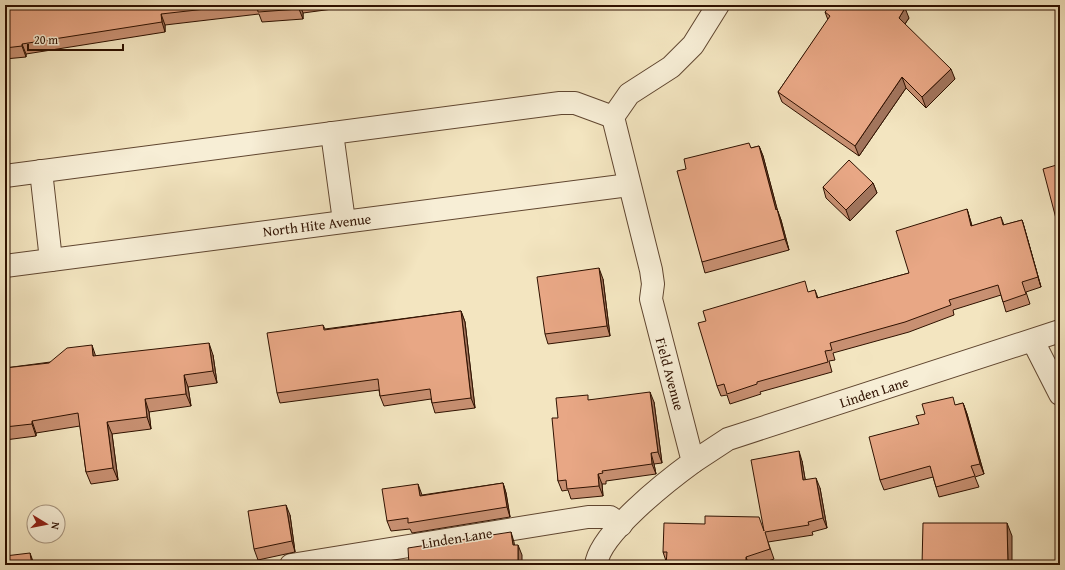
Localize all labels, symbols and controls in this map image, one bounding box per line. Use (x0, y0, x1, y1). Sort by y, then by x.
scale bar (28, 26, 123, 52)
text: 20 m (34, 31, 58, 48)
street label: North Hite Avenue (262, 208, 373, 242)
street label: Field Avenue (651, 335, 689, 413)
street label: Linden Lane (837, 371, 911, 413)
north arrow (26, 504, 66, 544)
text: N (47, 521, 64, 531)
street label: Linden Lane (420, 522, 494, 553)

